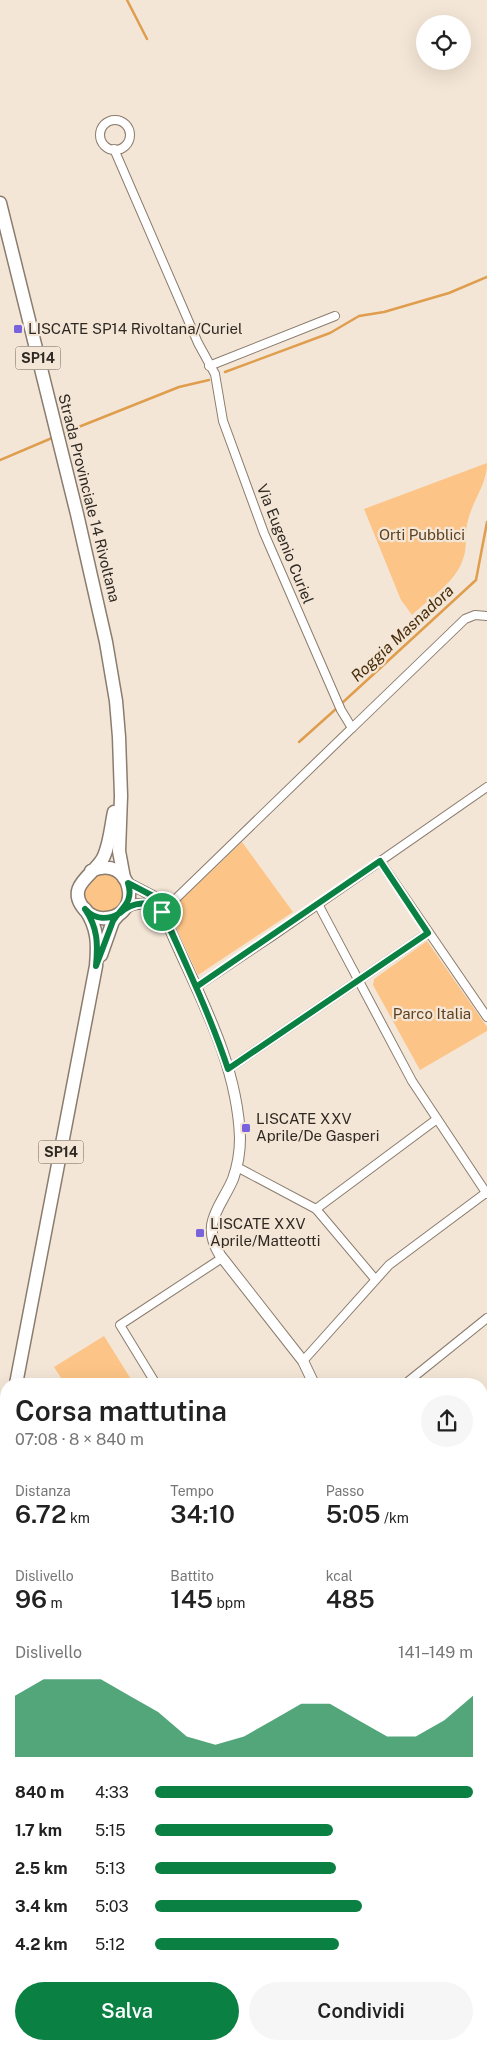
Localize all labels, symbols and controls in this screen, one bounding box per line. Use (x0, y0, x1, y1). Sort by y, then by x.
map controls (416, 15, 471, 70)
button: locate (416, 15, 471, 70)
place label: LISCATE SP14 Rivoltana/Curiel (28, 320, 242, 337)
marker: LISCATE SP14 Rivoltana/Curiel (12, 323, 24, 335)
road number: SP14 (15, 346, 60, 369)
street label: Strada Provinciale 14 Rivoltana (55, 392, 124, 604)
street label: Via Eugenio Curiel (254, 482, 317, 606)
park label: Orti Pubblici (379, 526, 465, 543)
water label: Roggia Masnadora (347, 581, 458, 686)
pin (141, 891, 183, 933)
icon: arrive (148, 898, 176, 926)
park label: Parco Italia (393, 1005, 471, 1022)
place label: LISCATE XXV Aprile/De Gasperi (256, 1110, 379, 1144)
marker: LISCATE XXV Aprile/De Gasperi (240, 1122, 252, 1134)
road number: SP14 (38, 1140, 84, 1164)
place label: LISCATE XXV Aprile/Matteotti (210, 1215, 320, 1249)
marker: LISCATE XXV Aprile/Matteotti (194, 1227, 206, 1239)
text: Corsa mattutina (15, 1394, 227, 1427)
button: share (421, 1395, 473, 1447)
text: 07:08 · 8 × 840 m (15, 1430, 144, 1449)
text: Distanza (15, 1483, 71, 1499)
text: Tempo (170, 1483, 214, 1499)
text: Passo (326, 1483, 364, 1499)
text: 6.72 (15, 1499, 67, 1529)
text: 34:10 (170, 1499, 235, 1529)
text: 5:05 (326, 1499, 381, 1529)
text: km (67, 1510, 90, 1526)
text: /km (381, 1510, 409, 1526)
text: Dislivello (15, 1568, 74, 1584)
text: Battito (170, 1568, 214, 1584)
text: kcal (326, 1568, 353, 1584)
text: 96 (15, 1584, 47, 1614)
text: 145 (170, 1584, 213, 1614)
text: 485 (326, 1584, 375, 1614)
text: m (47, 1595, 63, 1611)
text: bpm (213, 1595, 245, 1611)
text: Dislivello (15, 1643, 82, 1662)
text: 141–149 m (398, 1643, 473, 1662)
text: 840 m (15, 1783, 64, 1802)
text: 4:33 (95, 1783, 129, 1802)
text: 1.7 km (15, 1821, 62, 1840)
text: 5:15 (95, 1821, 126, 1840)
text: 2.5 km (15, 1859, 67, 1878)
text: 5:13 (95, 1859, 125, 1878)
text: 3.4 km (15, 1897, 68, 1916)
text: 5:03 (95, 1897, 129, 1916)
text: 4.2 km (15, 1935, 68, 1954)
text: 5:12 (95, 1935, 125, 1954)
button: Salva (15, 1982, 239, 2040)
button: Condividi (249, 1982, 473, 2040)

